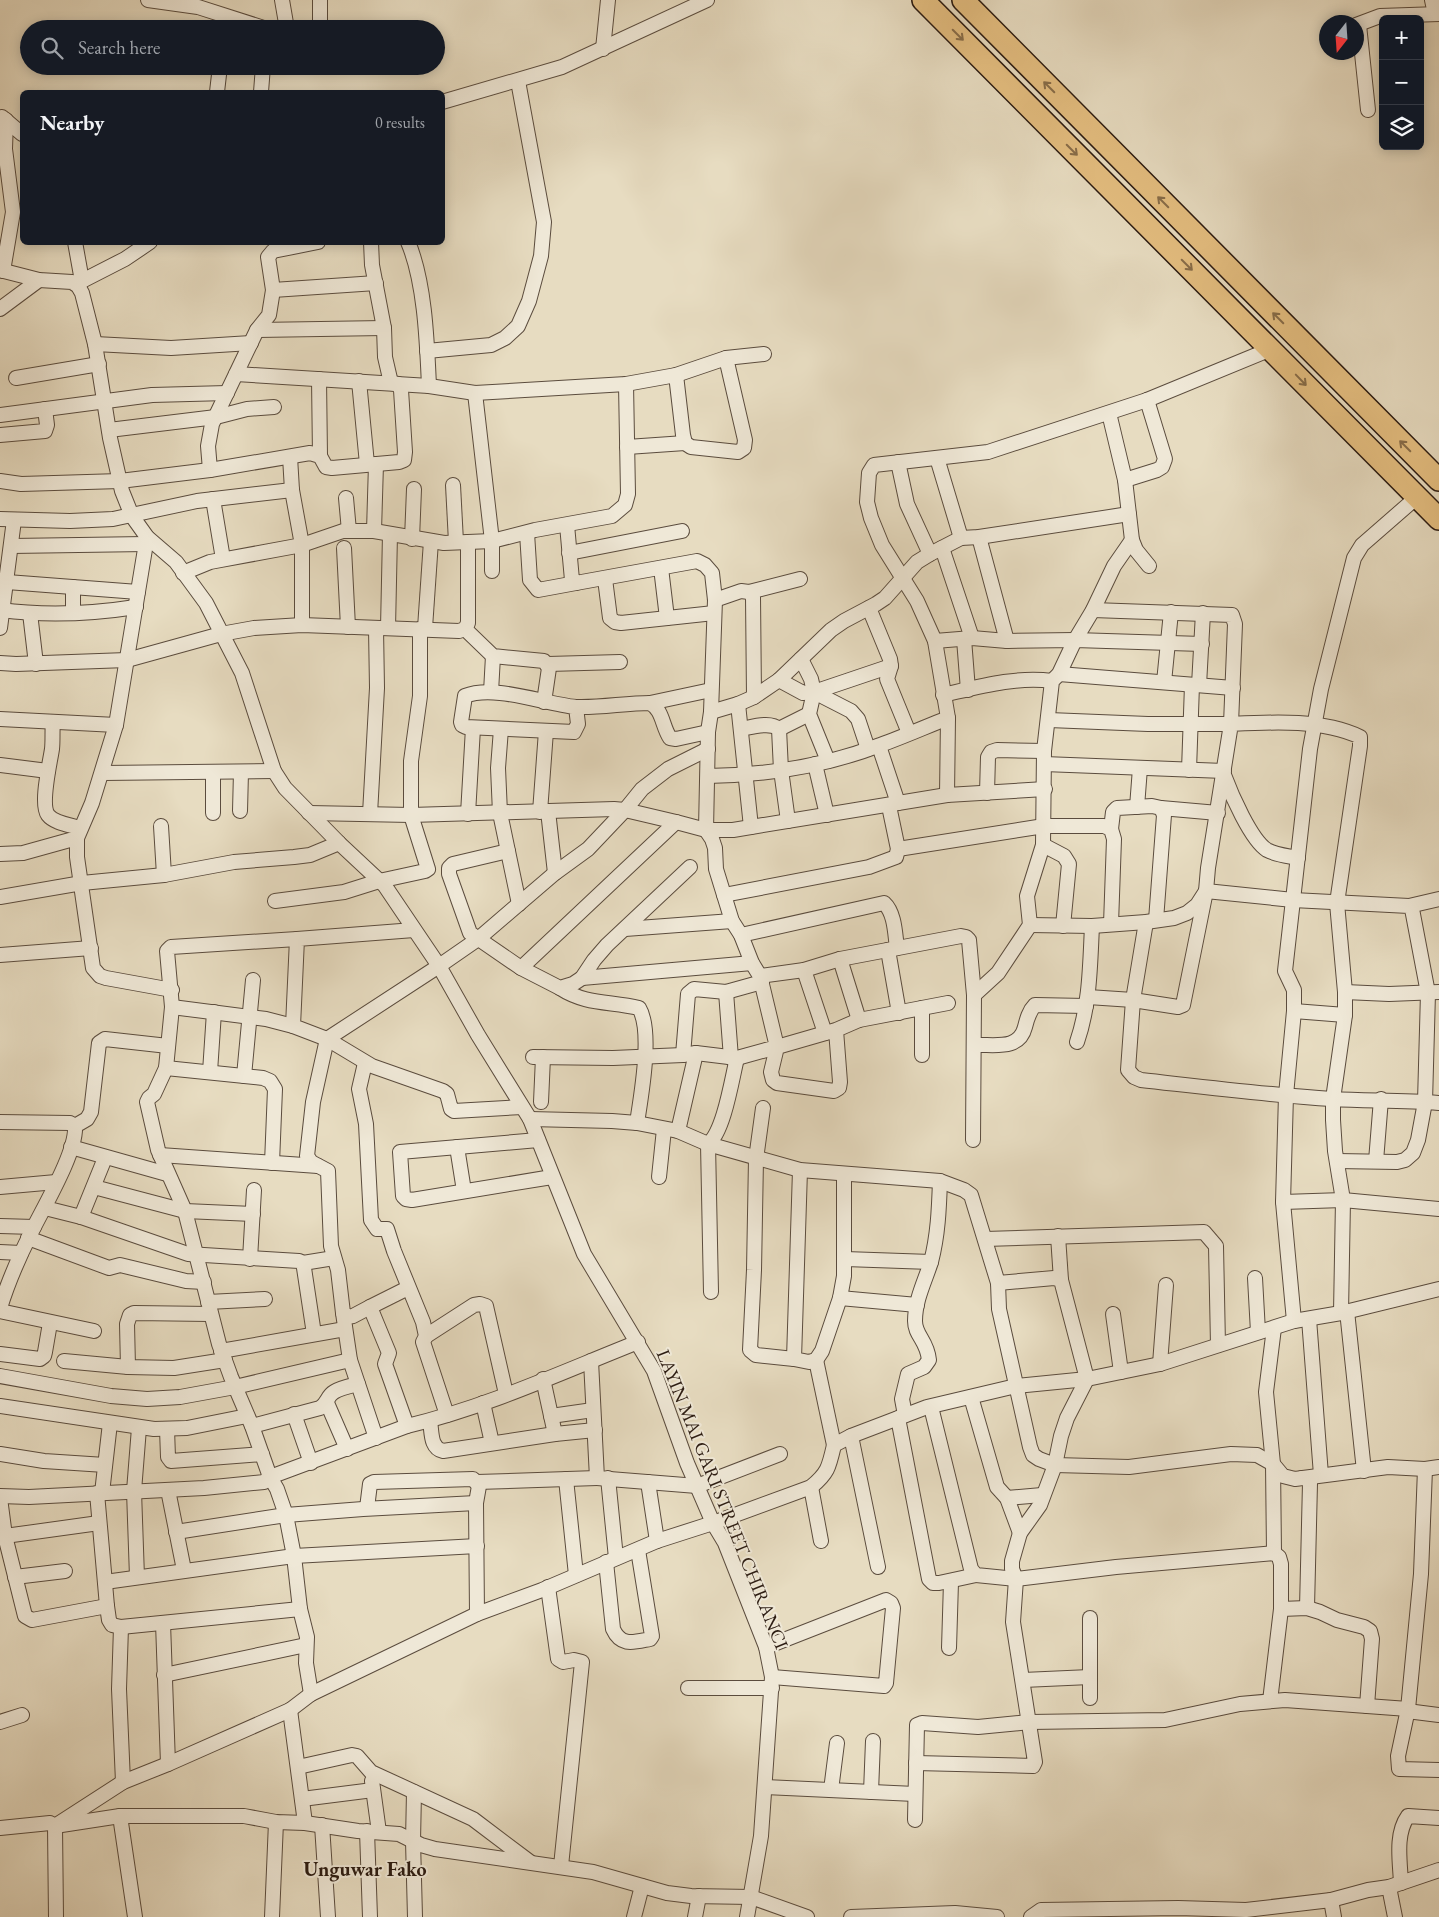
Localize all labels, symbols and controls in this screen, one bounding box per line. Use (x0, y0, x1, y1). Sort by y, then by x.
north arrow (1319, 15, 1364, 60)
map controls (1379, 15, 1424, 150)
button: + (1379, 15, 1424, 60)
search box (20, 20, 445, 75)
one-way arrow (951, 28, 963, 40)
icon: search (38, 34, 66, 62)
text: Search here (78, 35, 160, 60)
button: − (1379, 60, 1424, 105)
one-way arrow (1043, 81, 1055, 93)
button: layers (1379, 105, 1424, 150)
text: Nearby (40, 109, 104, 136)
text: 0 results (375, 112, 425, 133)
one-way arrow (1066, 143, 1078, 156)
one-way arrow (1158, 197, 1170, 209)
one-way arrow (1181, 259, 1193, 271)
one-way arrow (1272, 312, 1284, 324)
one-way arrow (1295, 374, 1307, 387)
one-way arrow (1399, 439, 1411, 452)
street label: LAYIN MAI GARI STREET CHIRANCI (651, 1346, 795, 1653)
district label: Unguwar Fako (303, 1856, 427, 1882)

